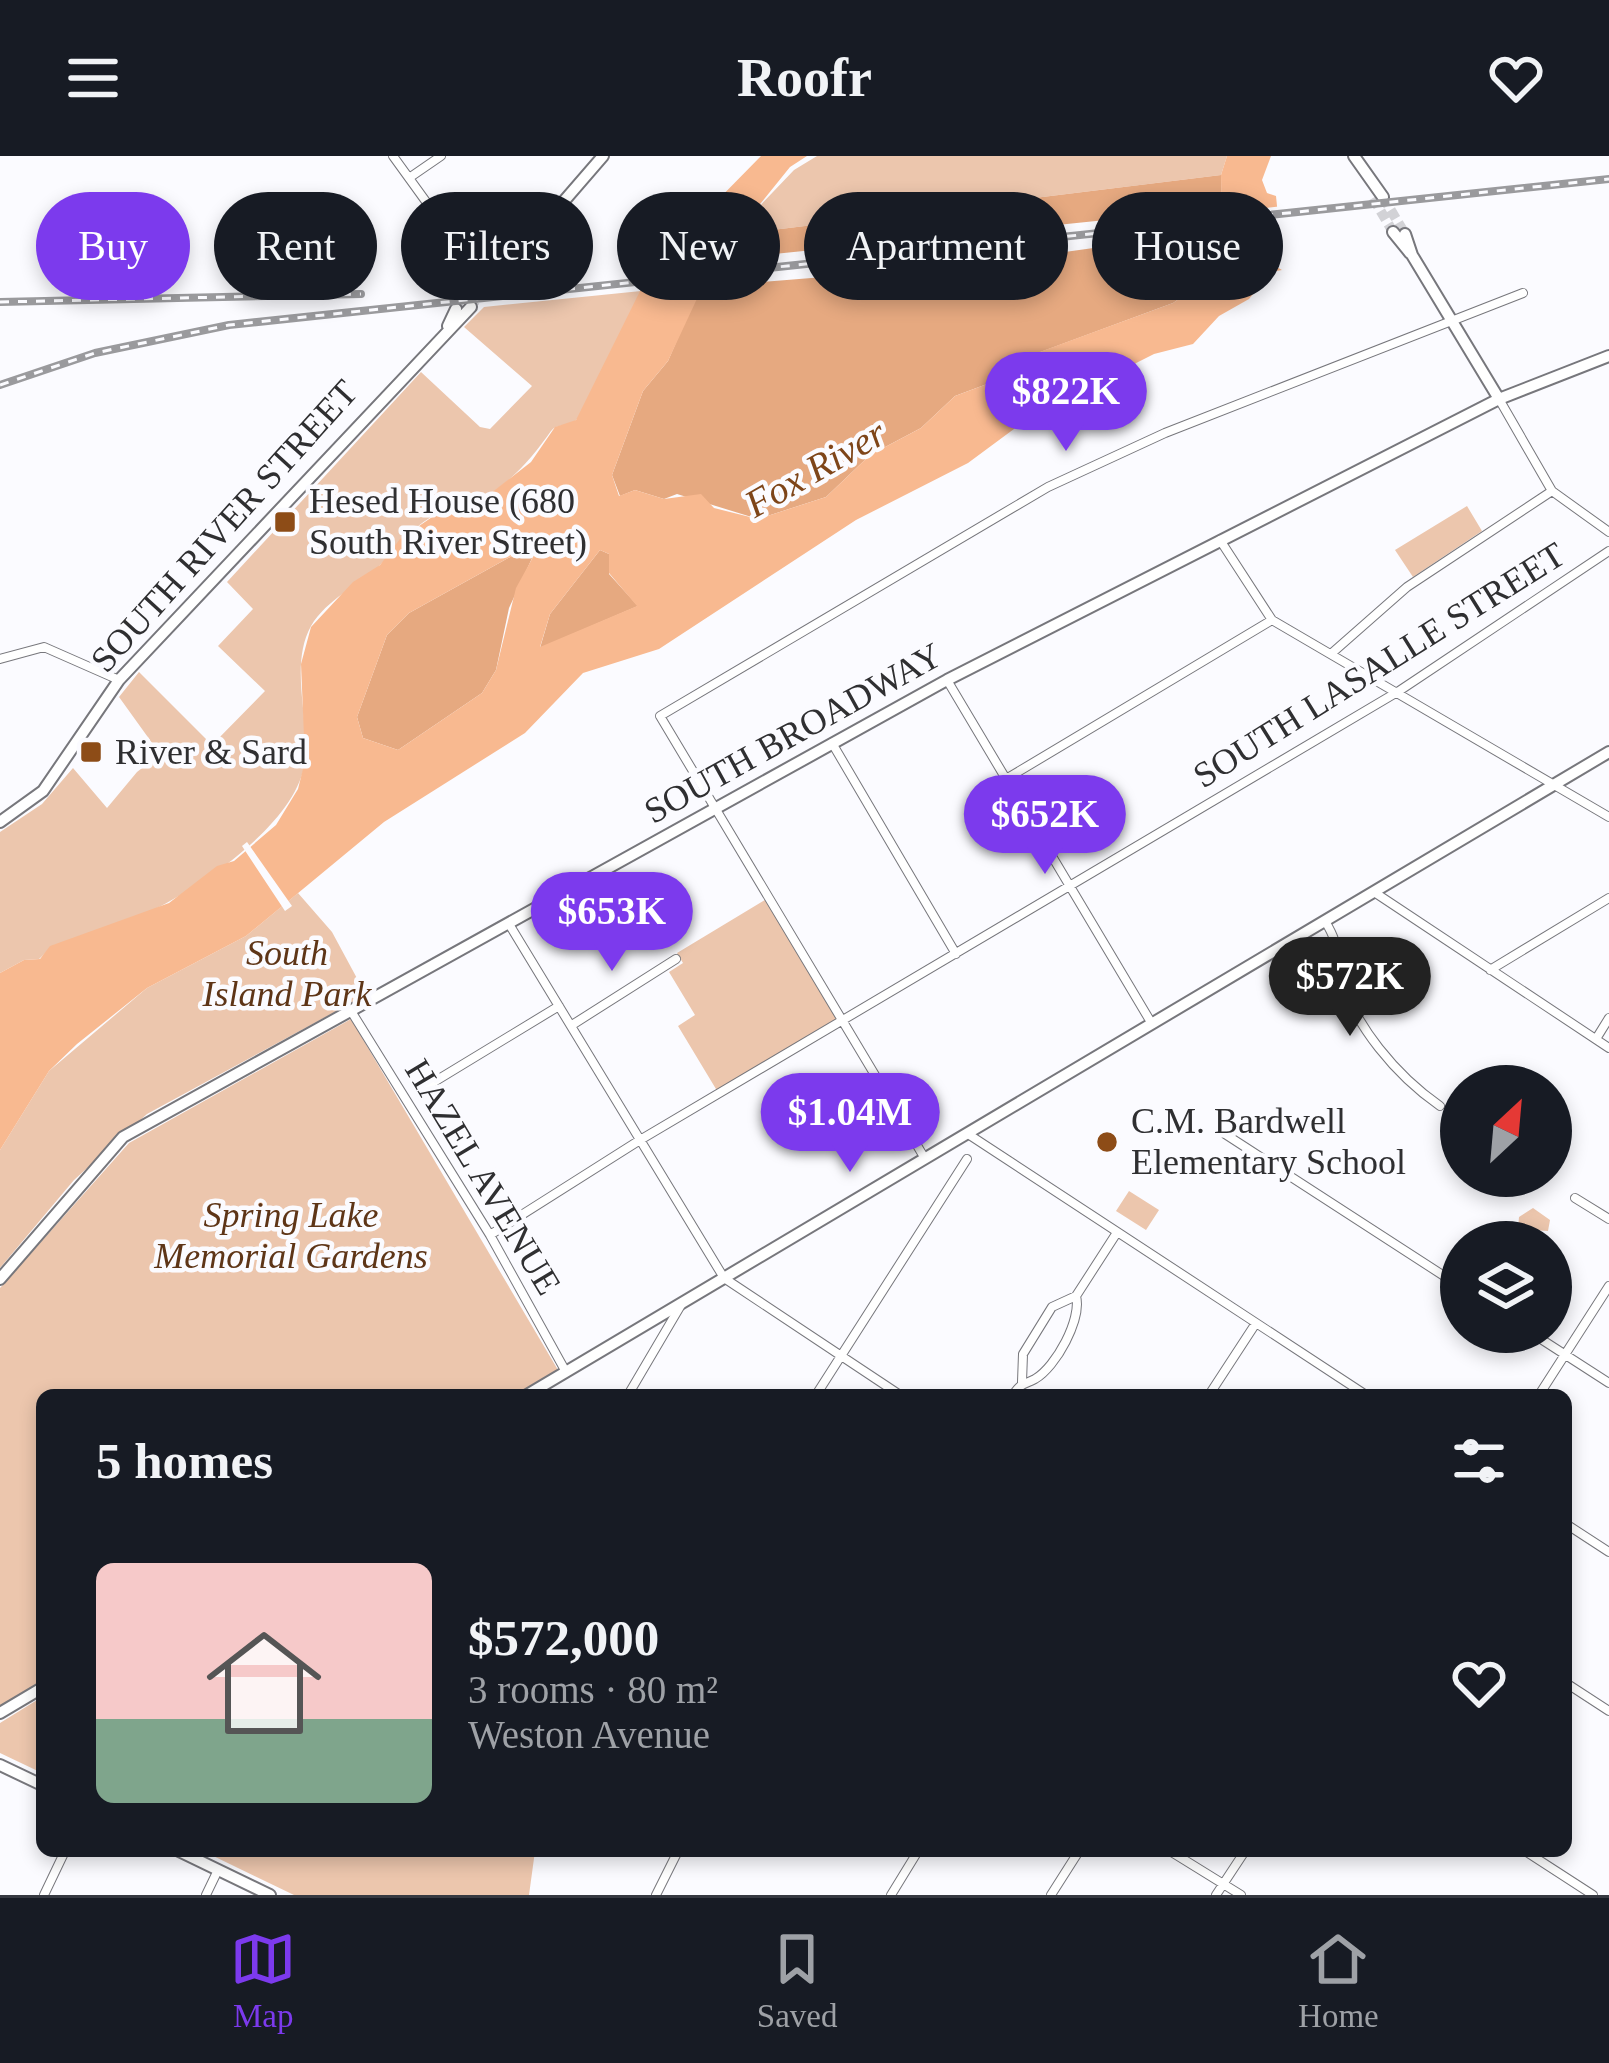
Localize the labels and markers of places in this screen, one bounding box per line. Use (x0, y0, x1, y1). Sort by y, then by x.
pin: $822K (982, 352, 1150, 454)
place label: Hesed House (680 South River Street) (309, 481, 587, 562)
marker: Hesed House (680 South River Street) (272, 509, 298, 535)
place label: River & Sard (115, 732, 307, 772)
marker: River & Sard (78, 739, 104, 765)
pin: $652K (961, 775, 1129, 877)
pin: $653K (528, 872, 696, 974)
pin: $572K (1266, 937, 1434, 1039)
pin: $1.04M (752, 1073, 948, 1175)
place label: C.M. Bardwell Elementary School (1131, 1101, 1406, 1182)
marker: C.M. Bardwell Elementary School (1094, 1129, 1120, 1155)

